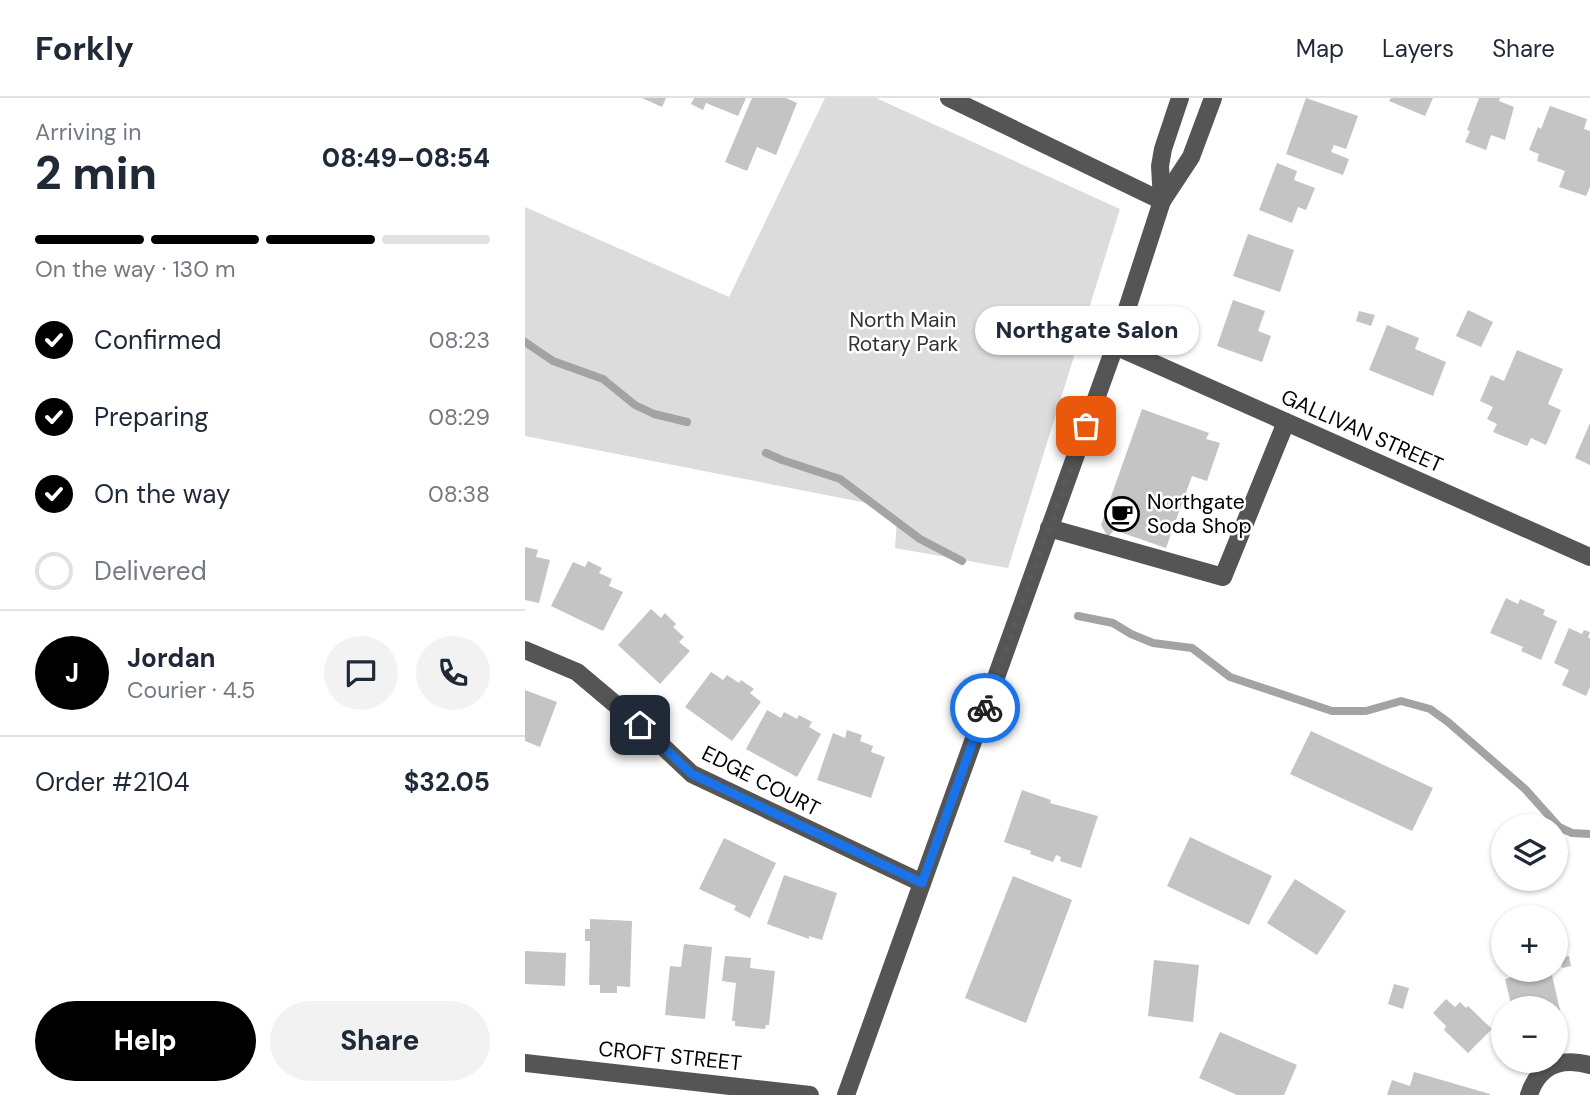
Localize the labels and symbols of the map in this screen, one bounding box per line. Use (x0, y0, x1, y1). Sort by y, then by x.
park label: North Main Rotary Park (848, 306, 958, 358)
callout: Northgate Salon (974, 307, 1198, 356)
street label: GALLIVAN STREET (1277, 383, 1448, 479)
pin (1056, 396, 1116, 456)
place label: Northgate Soda Shop (1147, 488, 1252, 540)
cafe icon: Northgate Soda Shop (1103, 495, 1141, 533)
courier (950, 673, 1020, 743)
pin (610, 695, 670, 755)
street label: EDGE COURT (697, 739, 825, 823)
street label: CROFT STREET (597, 1035, 743, 1077)

